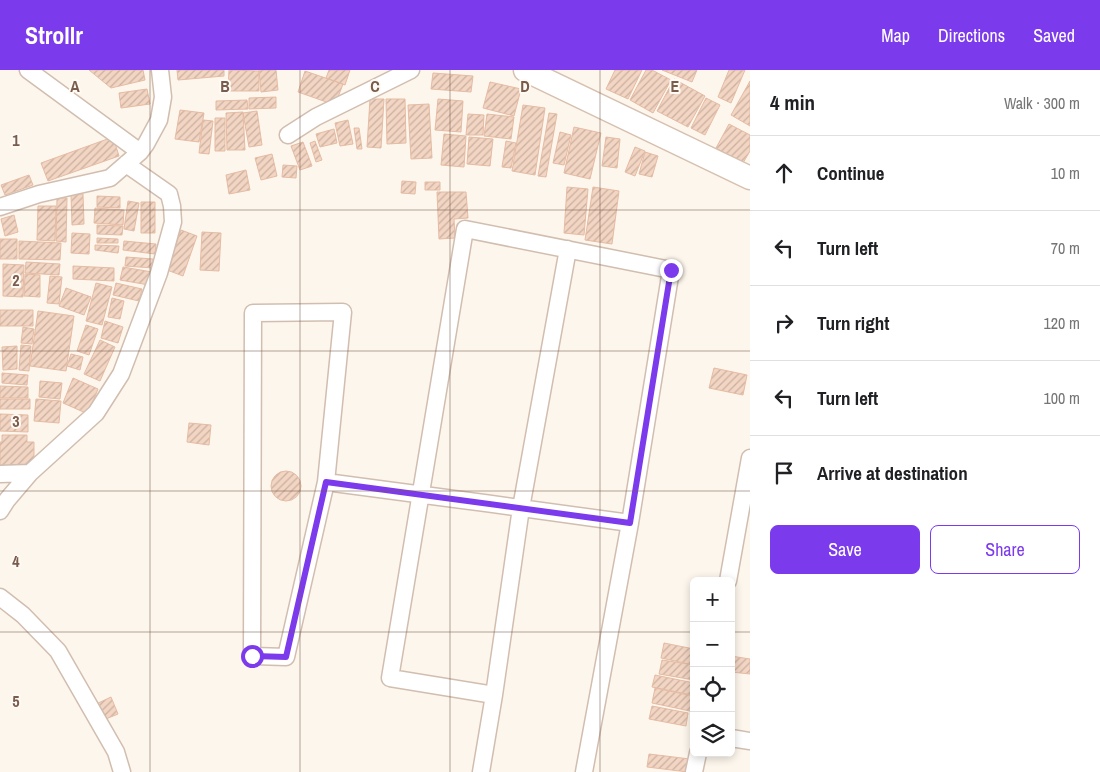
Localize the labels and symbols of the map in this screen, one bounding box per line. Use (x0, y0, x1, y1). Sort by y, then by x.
text: A (70, 75, 80, 97)
text: B (220, 75, 230, 97)
text: C (370, 75, 380, 97)
text: D (520, 75, 530, 97)
text: E (671, 75, 680, 97)
text: 1 (12, 129, 20, 151)
route end (660, 259, 683, 282)
text: 2 (12, 269, 20, 291)
text: 3 (12, 410, 20, 432)
text: 4 (12, 550, 20, 572)
route start (241, 645, 264, 668)
text: 5 (12, 690, 20, 712)

